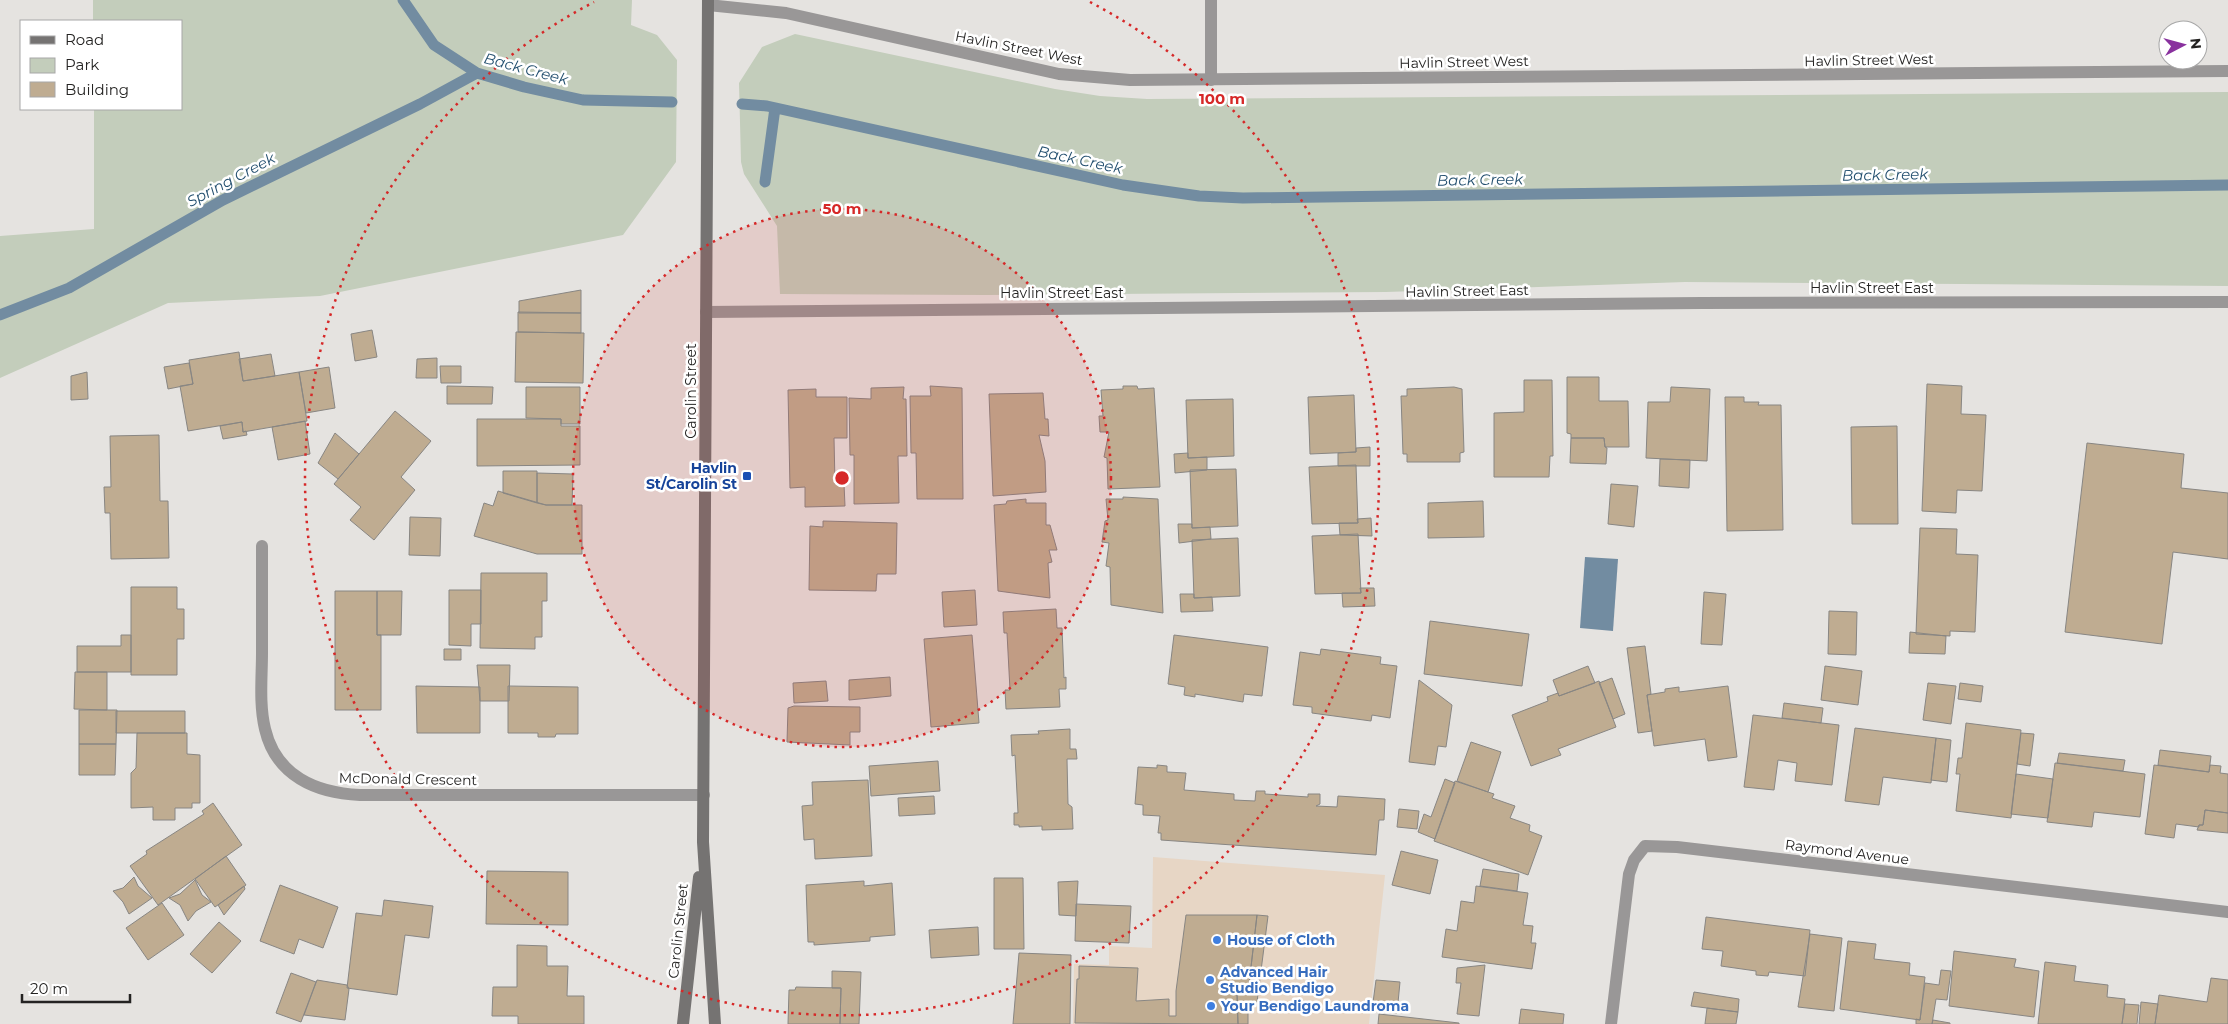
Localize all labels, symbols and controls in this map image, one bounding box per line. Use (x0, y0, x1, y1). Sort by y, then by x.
legend (20, 20, 182, 110)
north arrow (2158, 20, 2208, 70)
street label: Havlin Street West (954, 27, 1085, 69)
text: Road (65, 30, 104, 49)
text: N (2186, 37, 2205, 50)
water label: Back Creek (482, 48, 571, 89)
street label: Havlin Street West (1804, 50, 1934, 70)
street label: Havlin Street West (1399, 52, 1529, 72)
text: Park (65, 55, 99, 74)
text: Building (65, 80, 129, 99)
text: 100 m (1199, 89, 1245, 108)
water label: Back Creek (1036, 141, 1125, 178)
water label: Spring Creek (183, 148, 279, 211)
water label: Back Creek (1842, 164, 1929, 185)
water label: Back Creek (1437, 169, 1524, 190)
text: 50 m (822, 199, 862, 218)
street label: Havlin Street East (1810, 279, 1934, 297)
street label: Havlin Street East (1405, 281, 1529, 301)
street label: Havlin Street East (1000, 284, 1124, 302)
street label: Carolin Street (682, 343, 700, 439)
place label: Havlin St/Carolin St (646, 459, 737, 493)
centre of rings (833, 469, 851, 487)
marker: Havlin St/Carolin St (741, 470, 753, 482)
street label: McDonald Crescent (339, 769, 478, 789)
street label: Raymond Avenue (1784, 835, 1910, 869)
street label: Carolin Street (664, 882, 692, 979)
place label: House of Cloth (1227, 931, 1335, 949)
marker: House of Cloth (1211, 934, 1223, 946)
place label: Advanced Hair Studio Bendigo (1219, 963, 1334, 997)
scale bar (22, 972, 130, 1004)
marker: Advanced Hair Studio Bendigo (1204, 974, 1216, 986)
text: 20 m (30, 979, 68, 998)
place label: Your Bendigo Laundroma (1220, 997, 1409, 1015)
marker: Your Bendigo Laundroma (1205, 1000, 1217, 1012)

